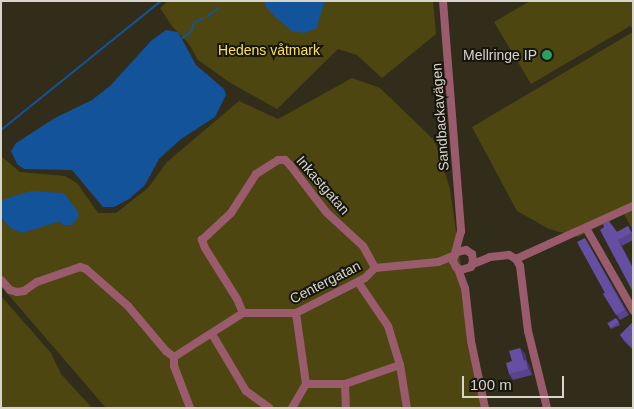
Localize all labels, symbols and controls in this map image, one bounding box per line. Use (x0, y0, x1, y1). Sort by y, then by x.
park label: Hedens våtmark (218, 42, 320, 58)
place label: Mellringe IP (463, 47, 537, 63)
marker: Mellringe IP (541, 49, 553, 61)
street label: Sandbackavägen (428, 62, 452, 172)
street label: Inkastgatan (293, 152, 353, 218)
street label: Centergatan (287, 257, 363, 307)
scale bar (464, 366, 566, 398)
text: 100 m (470, 376, 512, 393)

